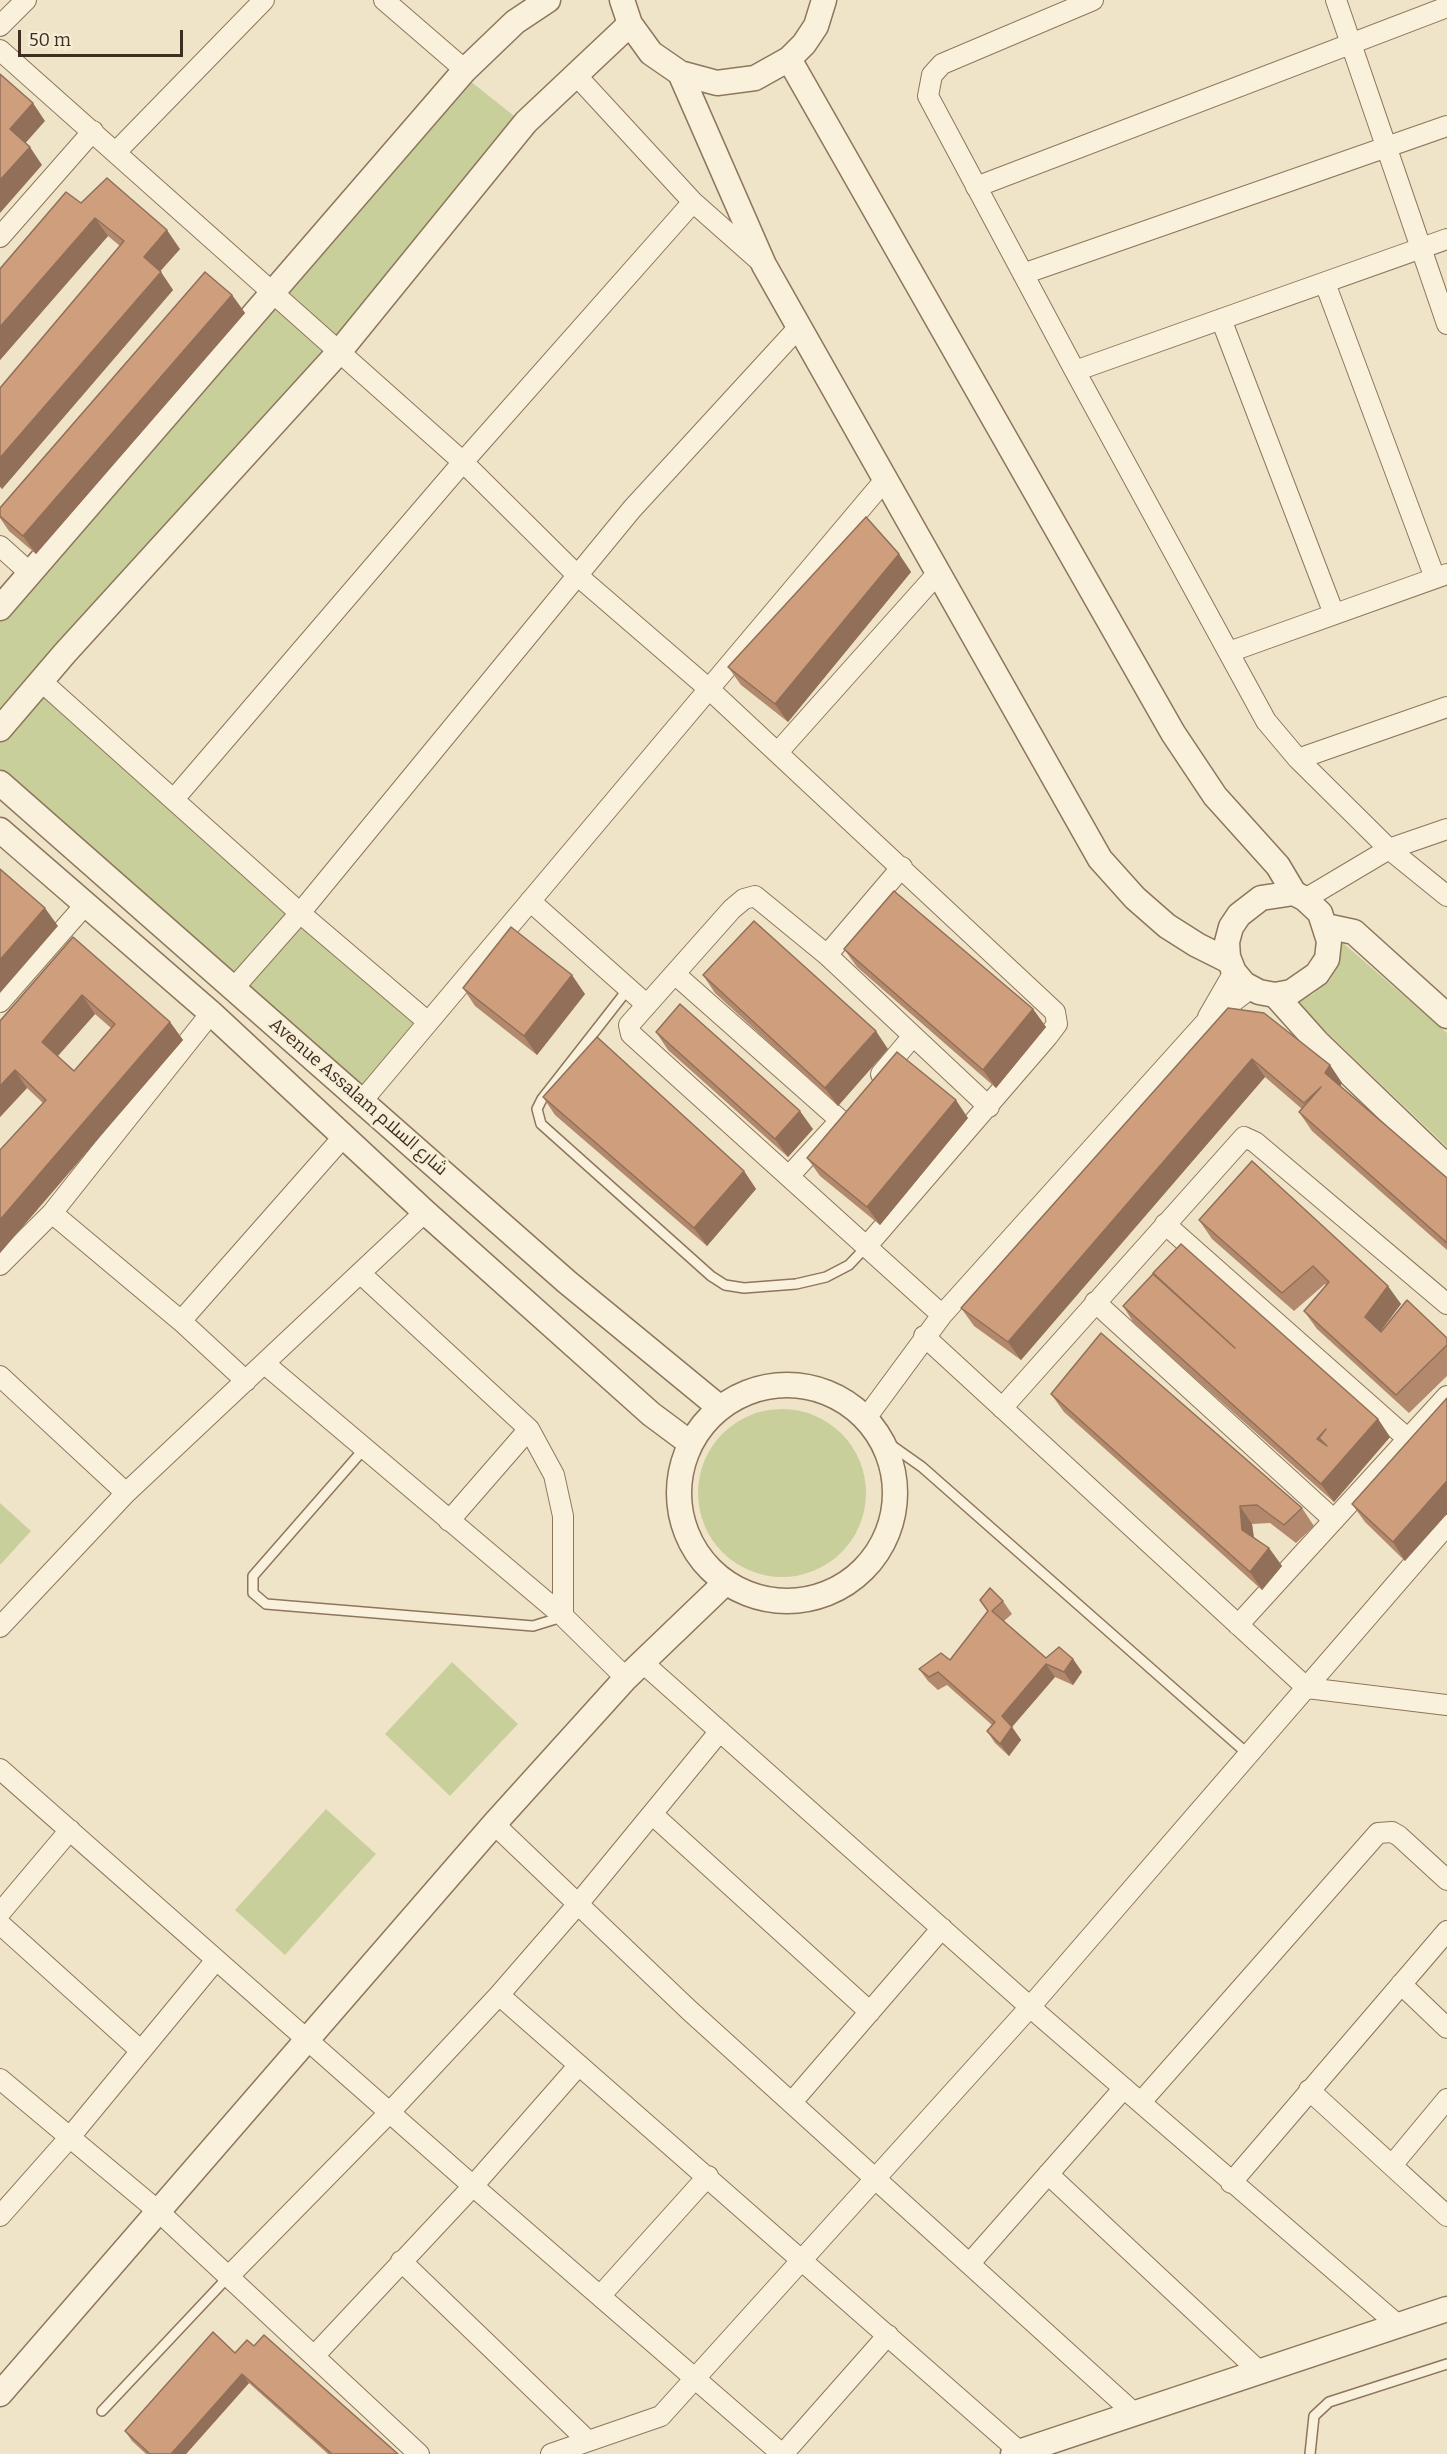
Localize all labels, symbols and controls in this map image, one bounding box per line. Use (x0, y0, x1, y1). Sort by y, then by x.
scale bar (21, 18, 186, 56)
text: 50 m (29, 29, 71, 51)
street label: Avenue Assalam شارع السلام (264, 1014, 452, 1180)

